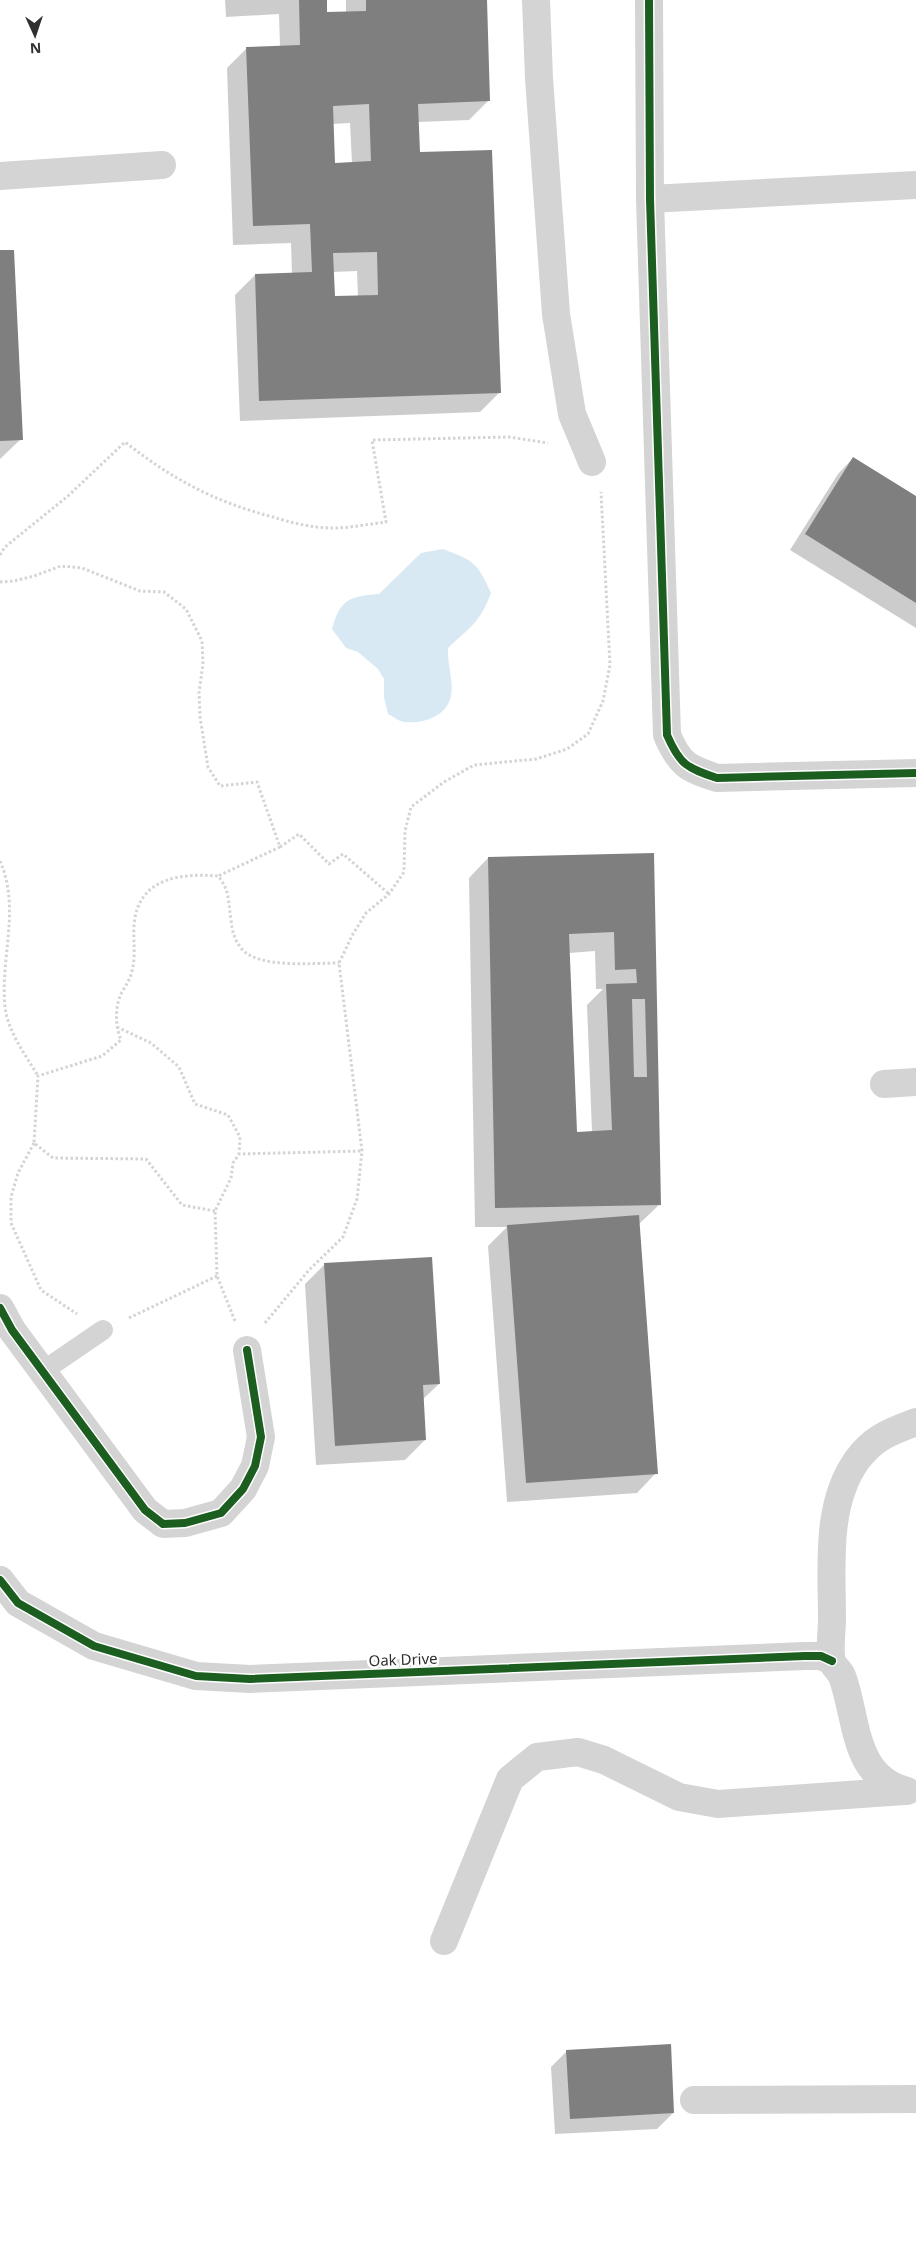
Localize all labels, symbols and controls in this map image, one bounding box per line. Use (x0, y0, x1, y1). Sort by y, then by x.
north arrow (10, 10, 60, 60)
text: N (30, 39, 42, 58)
street label: Oak Drive (368, 1648, 438, 1670)

